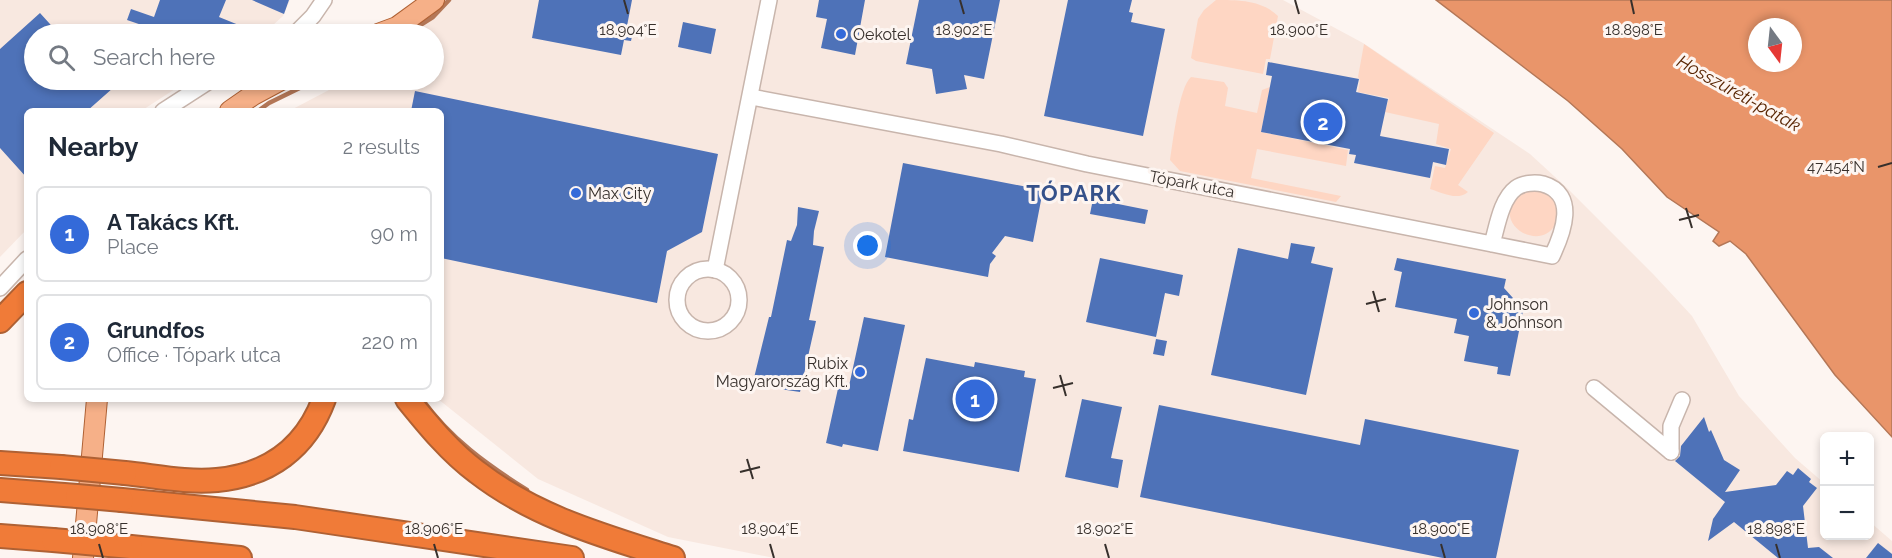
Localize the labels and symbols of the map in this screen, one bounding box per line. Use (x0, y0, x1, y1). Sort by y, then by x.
north arrow (1748, 18, 1802, 72)
text: 18.904°E (599, 21, 657, 39)
text: 18.902°E (936, 21, 992, 39)
text: 18.900°E (1270, 21, 1328, 39)
text: 18.898°E (1605, 21, 1663, 39)
place label: Oekotel (853, 25, 911, 44)
marker: Oekotel (834, 27, 848, 41)
water label: Hosszúréti-patak (1673, 50, 1805, 136)
pin: 2 (1304, 100, 1342, 144)
text: 47.454°N (1807, 158, 1865, 176)
street label: Tópark utca (1148, 166, 1236, 202)
district label: TÓPARK (1026, 180, 1122, 206)
place label: Max City (588, 184, 652, 203)
marker: Max City (569, 186, 583, 200)
your location (853, 231, 882, 260)
place label: Johnson & Johnson (1486, 295, 1563, 332)
marker: Johnson & Johnson (1467, 306, 1481, 320)
place label: Rubix Magyarország Kft. (716, 354, 848, 391)
marker: Rubix Magyarország Kft. (853, 365, 867, 379)
pin: 1 (956, 376, 994, 422)
text: 18.908°E (70, 520, 128, 538)
text: 18.906°E (405, 520, 463, 538)
text: 18.904°E (741, 520, 799, 538)
text: 18.902°E (1077, 520, 1133, 538)
text: 18.900°E (1412, 520, 1470, 538)
text: 18.898°E (1747, 520, 1805, 538)

